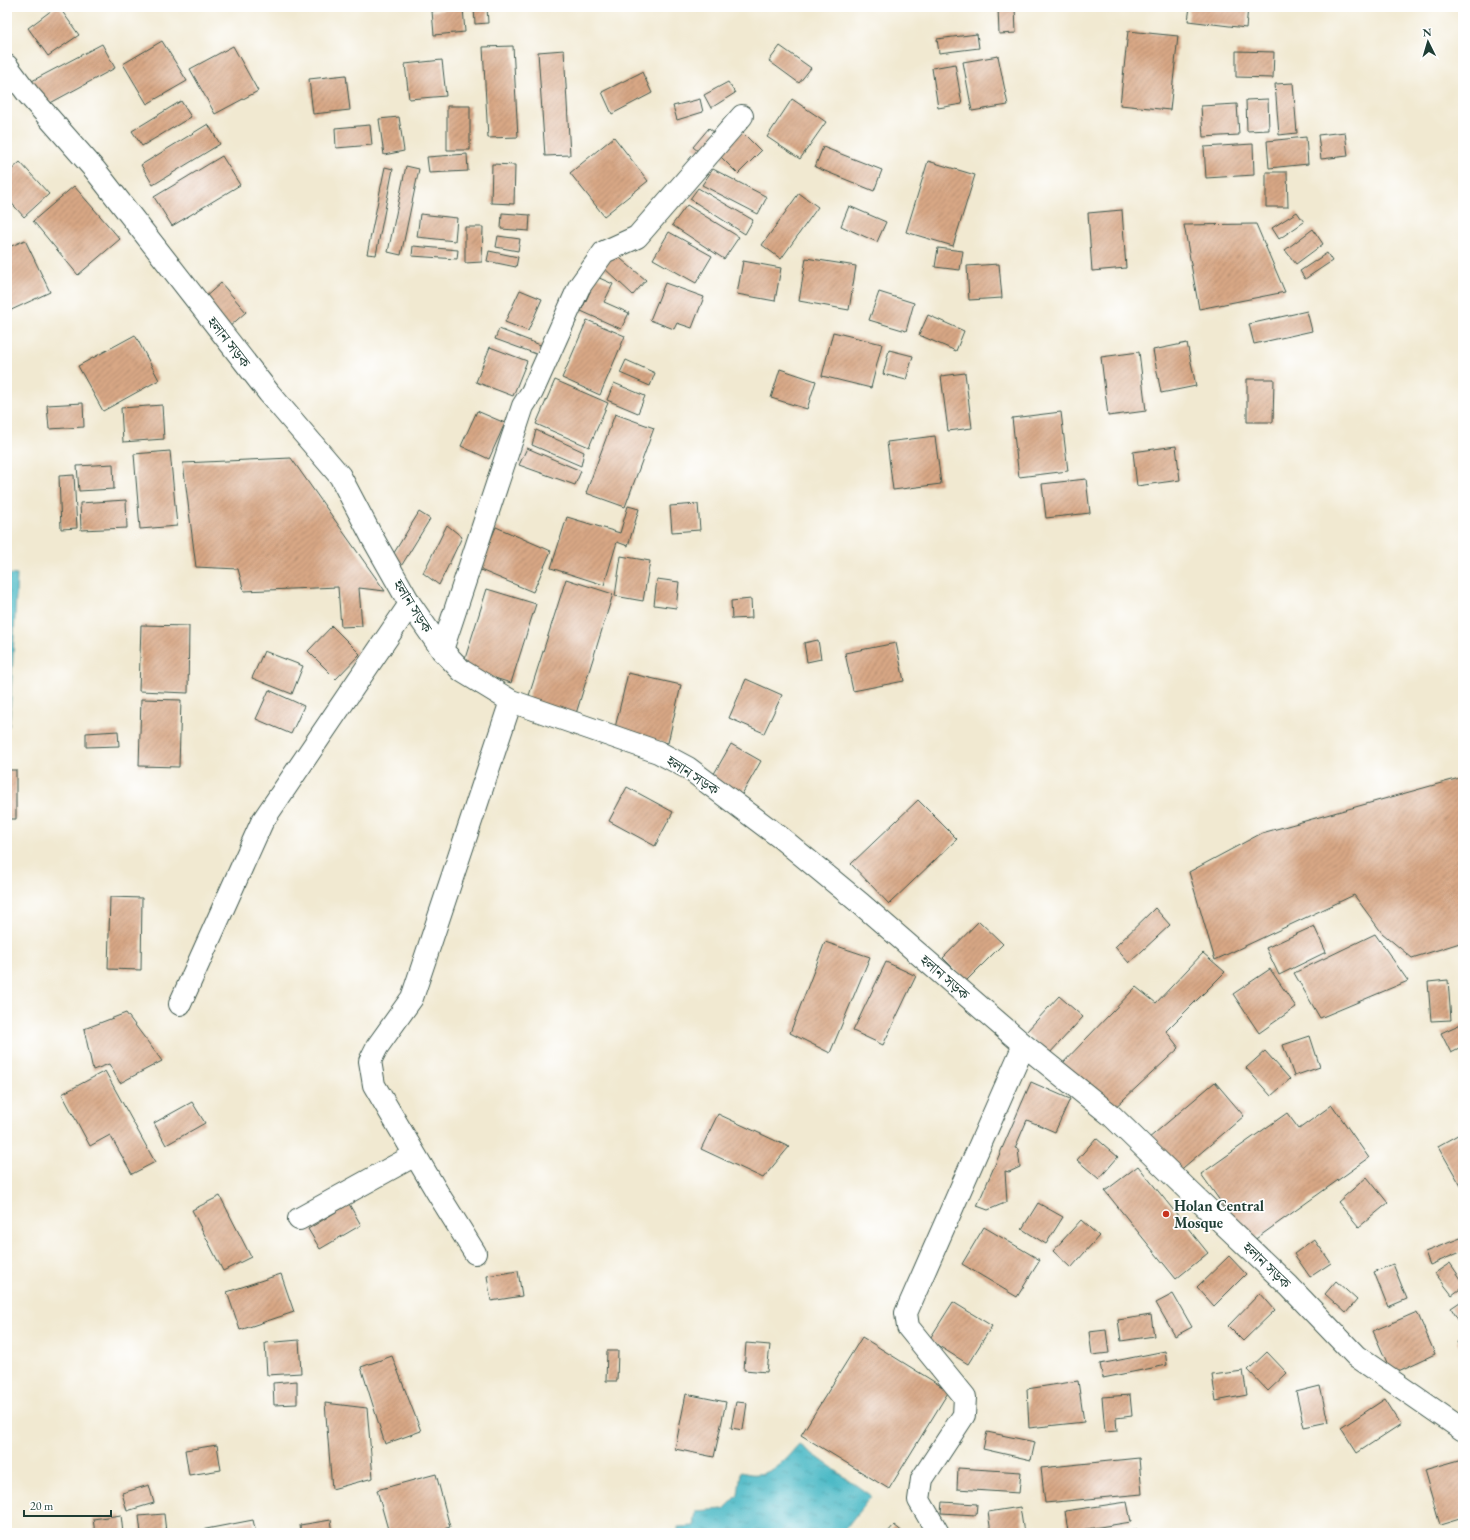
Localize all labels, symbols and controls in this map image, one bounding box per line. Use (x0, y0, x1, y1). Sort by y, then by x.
north arrow (1408, 22, 1448, 62)
text: N (1422, 25, 1432, 39)
street label: হলান সড়ক (203, 312, 255, 372)
street label: হলান সড়ক (389, 575, 437, 637)
street label: হলান সড়ক (662, 750, 723, 799)
street label: হলান সড়ক (916, 950, 974, 1004)
place label: Holan Central Mosque (1174, 1196, 1265, 1232)
marker: Holan Central Mosque (1161, 1209, 1171, 1219)
street label: হলান সড়ক (1238, 1237, 1295, 1293)
scale bar (24, 1492, 111, 1518)
text: 20 m (30, 1498, 54, 1514)

